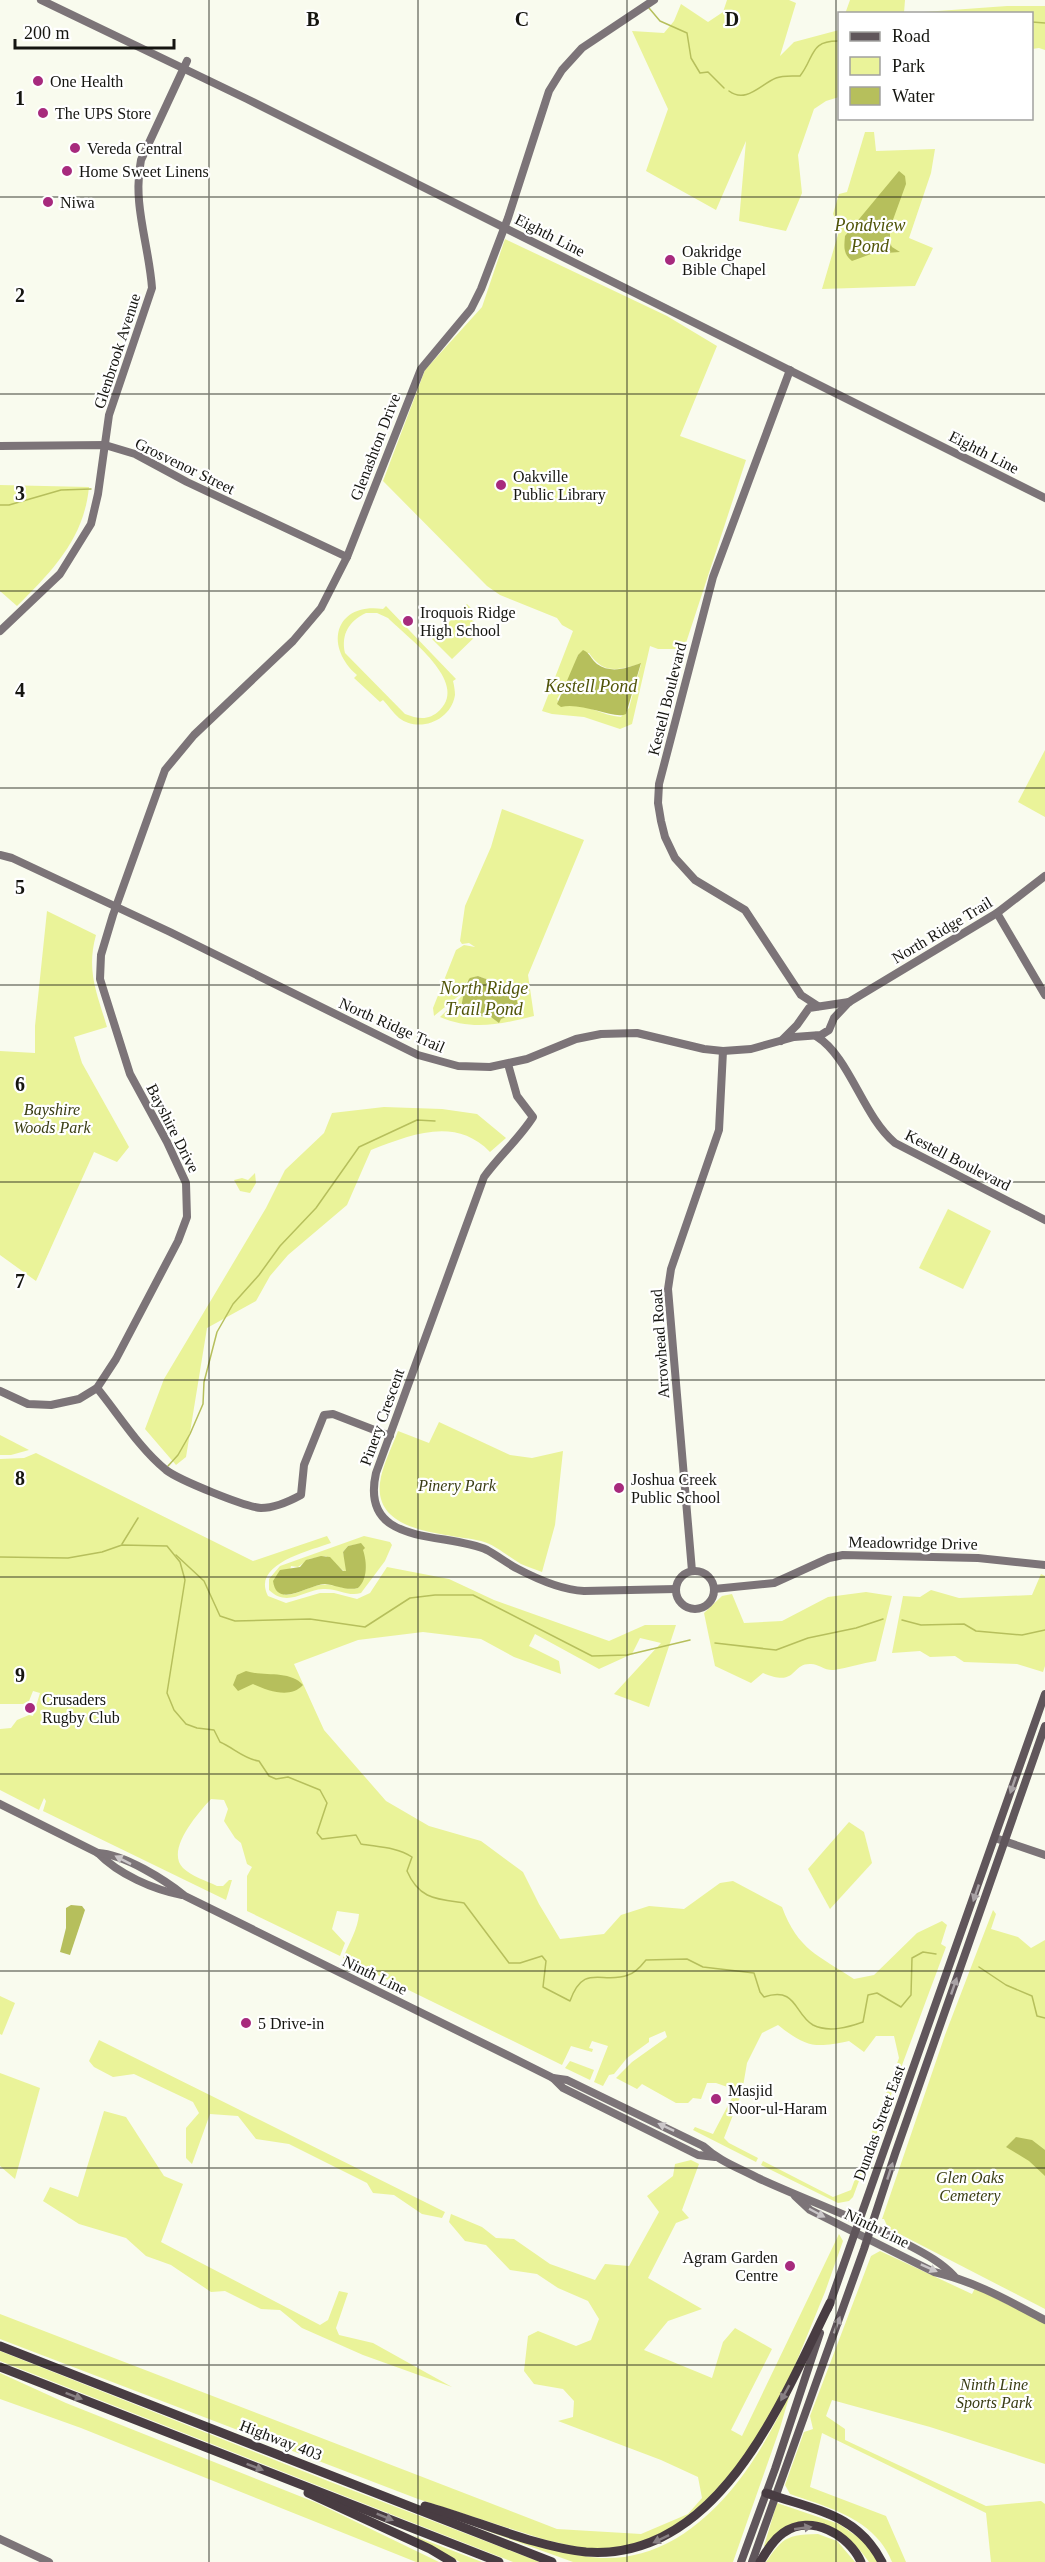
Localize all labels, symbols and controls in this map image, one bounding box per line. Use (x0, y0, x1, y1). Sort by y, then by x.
text: B (306, 8, 320, 30)
text: C (515, 8, 529, 30)
text: D (725, 8, 739, 30)
scale bar (15, 12, 174, 50)
legend (838, 12, 1033, 120)
text: 200 m (24, 23, 70, 43)
text: Road (892, 26, 930, 46)
text: Park (892, 56, 925, 76)
place label: One Health (50, 73, 123, 90)
marker: One Health (31, 74, 45, 88)
text: Water (892, 86, 935, 106)
text: 1 (15, 87, 25, 109)
place label: The UPS Store (55, 105, 151, 122)
marker: The UPS Store (36, 106, 50, 120)
place label: Vereda Central (87, 140, 183, 157)
marker: Vereda Central (68, 141, 82, 155)
place label: Home Sweet Linens (79, 163, 209, 180)
marker: Home Sweet Linens (60, 164, 74, 178)
place label: Niwa (60, 194, 95, 211)
marker: Niwa (41, 195, 55, 209)
street label: Eighth Line (512, 210, 588, 261)
water label: Pondview Pond (834, 215, 905, 256)
place label: Oakridge Bible Chapel (682, 243, 767, 279)
marker: Oakridge Bible Chapel (663, 253, 677, 267)
text: 2 (15, 284, 25, 306)
street label: Glenbrook Avenue (90, 291, 144, 411)
street label: Glenashton Drive (347, 391, 403, 503)
street label: Eighth Line (946, 427, 1022, 478)
street label: Grosvenor Street (132, 434, 238, 498)
place label: Oakville Public Library (513, 468, 606, 504)
marker: Oakville Public Library (494, 478, 508, 492)
text: 3 (15, 482, 25, 504)
place label: Iroquois Ridge High School (420, 604, 516, 640)
marker: Iroquois Ridge High School (401, 614, 415, 628)
street label: Kestell Boulevard (645, 641, 689, 757)
water label: Kestell Pond (544, 676, 638, 696)
text: 4 (15, 679, 25, 701)
text: 5 (15, 876, 25, 898)
street label: North Ridge Trail (889, 893, 996, 967)
water label: North Ridge Trail Pond (439, 978, 528, 1019)
street label: North Ridge Trail (336, 994, 448, 1057)
text: 6 (15, 1073, 25, 1095)
street label: Bayshire Drive (142, 1081, 203, 1176)
park label: Bayshire Woods Park (13, 1101, 91, 1136)
street label: Kestell Boulevard (902, 1126, 1014, 1194)
text: 7 (15, 1270, 25, 1292)
street label: Arrowhead Road (648, 1289, 672, 1399)
street label: Pinery Crescent (357, 1366, 409, 1468)
text: 8 (15, 1467, 25, 1489)
place label: Joshua Creek Public School (631, 1471, 721, 1506)
park label: Pinery Park (417, 1477, 497, 1495)
marker: Joshua Creek Public School (612, 1481, 626, 1495)
street label: Meadowridge Drive (848, 1533, 978, 1554)
text: 9 (15, 1664, 25, 1686)
place label: Crusaders Rugby Club (42, 1691, 120, 1727)
marker: Crusaders Rugby Club (23, 1701, 37, 1715)
one-way arrow (1008, 1776, 1018, 1794)
one-way arrow (114, 1855, 131, 1865)
one-way arrow (971, 1884, 981, 1902)
street label: Ninth Line (340, 1952, 410, 1998)
one-way arrow (949, 1977, 959, 1995)
place label: 5 Drive-in (258, 2015, 324, 2032)
marker: 5 Drive-in (239, 2016, 253, 2030)
street label: Dundas Street East (850, 2062, 908, 2183)
place label: Masjid Noor-ul-Haram (728, 2082, 828, 2117)
marker: Masjid Noor-ul-Haram (709, 2092, 723, 2106)
one-way arrow (657, 2123, 674, 2132)
one-way arrow (885, 2161, 895, 2179)
park label: Glen Oaks Cemetery (936, 2169, 1004, 2205)
street label: Ninth Line (842, 2205, 912, 2251)
one-way arrow (809, 2208, 826, 2218)
place label: Agram Garden Centre (682, 2249, 778, 2284)
marker: Agram Garden Centre (783, 2259, 797, 2273)
one-way arrow (921, 2264, 938, 2273)
one-way arrow (833, 2316, 842, 2334)
park label: Ninth Line Sports Park (956, 2376, 1033, 2412)
one-way arrow (780, 2385, 790, 2402)
one-way arrow (65, 2392, 83, 2401)
street label: Highway 403 (237, 2417, 324, 2464)
one-way arrow (247, 2462, 265, 2472)
one-way arrow (377, 2512, 395, 2522)
one-way arrow (794, 2523, 813, 2532)
one-way arrow (653, 2535, 670, 2544)

